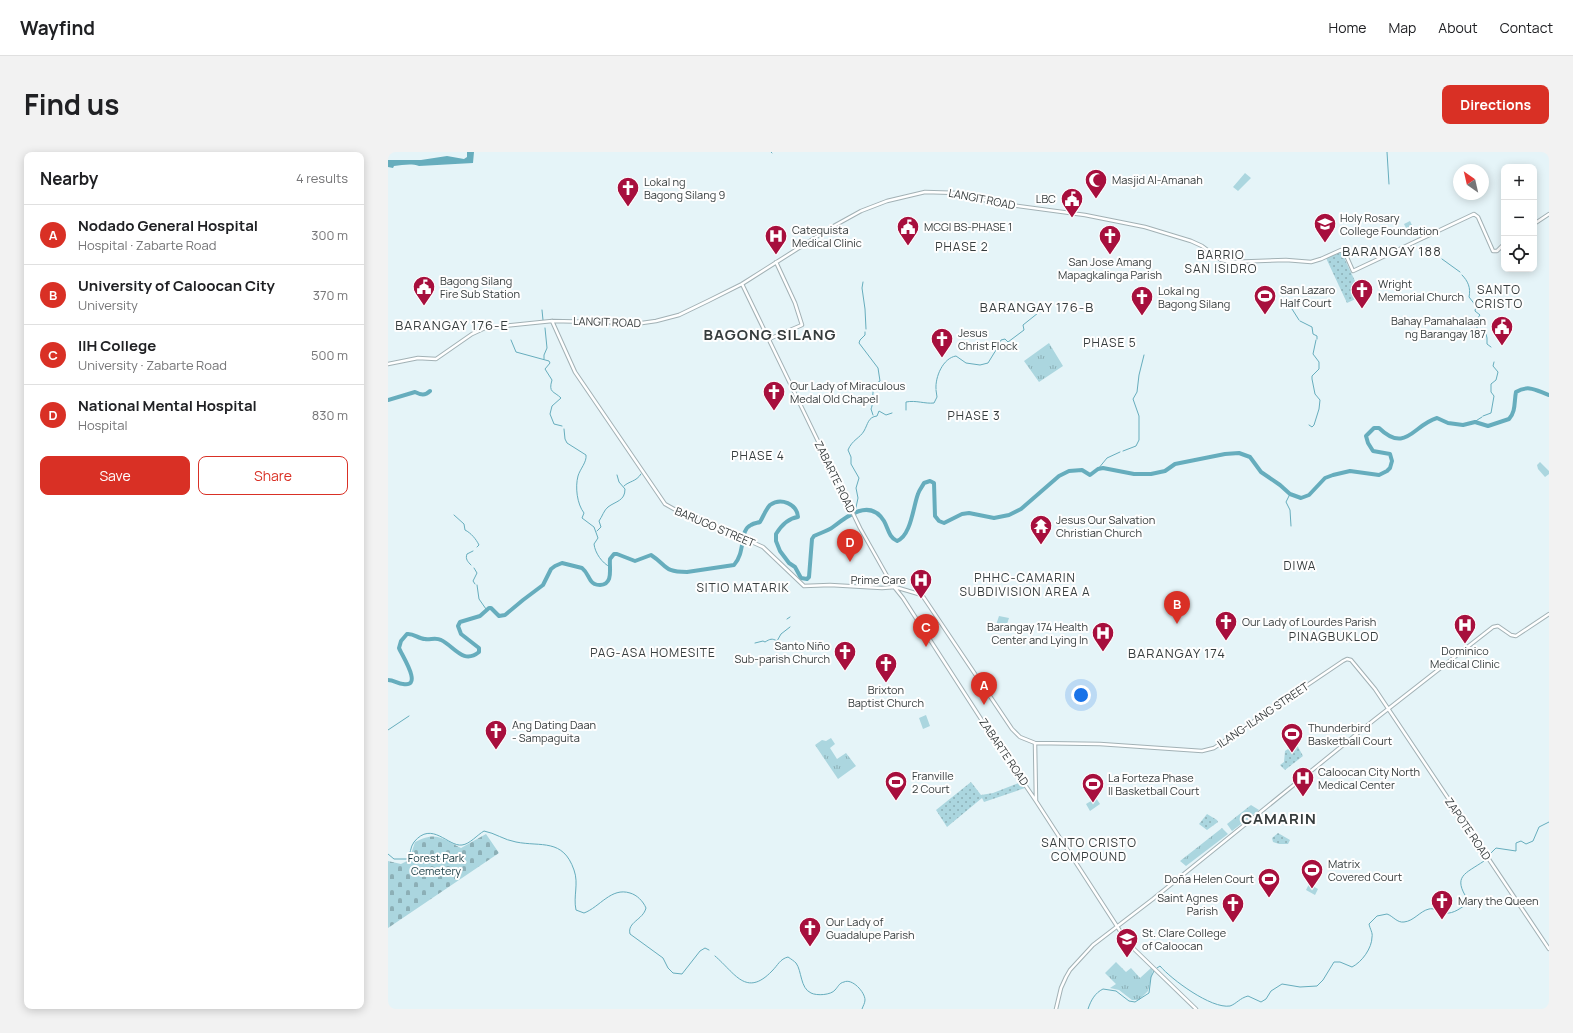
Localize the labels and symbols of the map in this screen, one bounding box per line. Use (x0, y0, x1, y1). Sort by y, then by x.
north arrow (1453, 164, 1489, 200)
mosque icon: Masjid Al-Amanah (1083, 167, 1109, 200)
place label: Masjid Al-Amanah (1112, 172, 1203, 187)
place label: Lokal ng Bagong Silang 9 (644, 174, 725, 202)
church icon: Lokal ng Bagong Silang 9 (615, 175, 641, 208)
street label: LANGIT ROAD (947, 185, 1017, 212)
public building icon: LBC (1059, 186, 1085, 219)
place label: LBC (1036, 191, 1056, 206)
place label: Holy Rosary College Foundation (1340, 210, 1439, 238)
school or university icon: Holy Rosary College Foundation (1312, 211, 1338, 244)
public building icon: MCGI BS-PHASE 1 (895, 214, 921, 247)
place label: MCGI BS-PHASE 1 (924, 219, 1012, 234)
place label: Catequista Medical Clinic (792, 222, 862, 250)
hospital icon: Catequista Medical Clinic (763, 223, 789, 256)
church icon: San Jose Amang Mapagkalinga Parish (1097, 223, 1123, 256)
district label: PHASE 2 (935, 238, 989, 255)
district label: BARANGAY 188 (1342, 242, 1442, 260)
district label: BARRIO SAN ISIDRO (1185, 246, 1257, 277)
place label: San Jose Amang Mapagkalinga Parish (1058, 254, 1162, 282)
place label: Bagong Silang Fire Sub Station (440, 273, 520, 301)
public building icon: Bagong Silang Fire Sub Station (411, 274, 437, 307)
place label: Wright Memorial Church (1378, 276, 1464, 304)
church icon: Wright Memorial Church (1349, 277, 1375, 310)
district label: SANTO CRISTO (1475, 281, 1523, 312)
place label: San Lazaro Half Court (1280, 282, 1336, 310)
place label: Lokal ng Bagong Silang (1158, 283, 1230, 311)
sports icon: San Lazaro Half Court (1252, 283, 1278, 316)
church icon: Lokal ng Bagong Silang (1129, 284, 1155, 317)
district label: BARANGAY 176-B (980, 298, 1094, 316)
street label: LANGIT ROAD (573, 313, 641, 330)
place label: Bahay Pamahalaan ng Barangay 187 (1391, 313, 1486, 341)
public building icon: Bahay Pamahalaan ng Barangay 187 (1489, 314, 1515, 347)
district label: BARANGAY 176-E (395, 316, 509, 334)
district label: BAGONG SILANG (703, 324, 837, 345)
place label: Jesus Christ Flock (958, 325, 1018, 353)
church icon: Jesus Christ Flock (929, 326, 955, 359)
district label: PHASE 5 (1083, 334, 1137, 351)
place label: Our Lady of Miraculous Medal Old Chapel (790, 378, 905, 406)
church icon: Our Lady of Miraculous Medal Old Chapel (761, 379, 787, 412)
district label: PHASE 3 (947, 407, 1001, 424)
street label: ZABARTE ROAD (812, 438, 859, 515)
district label: PHASE 4 (731, 447, 785, 464)
street label: BARUGO STREET (673, 503, 758, 550)
place label: Jesus Our Salvation Christian Church (1056, 512, 1155, 540)
temple icon: Jesus Our Salvation Christian Church (1028, 513, 1054, 546)
pin: D (837, 529, 863, 562)
district label: DIWA (1284, 557, 1316, 574)
hospital icon: Prime Care (908, 567, 934, 600)
district label: PHHC-CAMARIN SUBDIVISION AREA A (959, 569, 1091, 600)
place label: Prime Care (851, 572, 907, 587)
district label: SITIO MATARIK (696, 579, 790, 596)
pin: B (1164, 591, 1190, 624)
church icon: Our Lady of Lourdes Parish (1213, 609, 1239, 642)
hospital icon: Dominico Medical Clinic (1452, 612, 1478, 645)
pin: C (913, 614, 939, 647)
place label: Our Lady of Lourdes Parish (1242, 614, 1376, 629)
place label: Barangay 174 Health Center and Lying In (987, 619, 1088, 647)
hospital icon: Barangay 174 Health Center and Lying In (1090, 620, 1116, 653)
district label: PINAGBUKLOD (1289, 628, 1379, 645)
place label: Santo Niño Sub-parish Church (734, 638, 830, 666)
church icon: Santo Niño Sub-parish Church (832, 639, 858, 672)
place label: Dominico Medical Clinic (1430, 643, 1500, 671)
district label: PAG-ASA HOMESITE (590, 644, 716, 661)
district label: BARANGAY 174 (1128, 644, 1226, 662)
church icon: Brixton Baptist Church (873, 651, 899, 684)
pin: A (971, 672, 997, 705)
street label: ILANG-ILANG STREET (1214, 678, 1312, 751)
place label: Brixton Baptist Church (848, 682, 924, 710)
your location (1071, 685, 1091, 705)
street label: ZABARTE ROAD (976, 715, 1033, 788)
place label: Ang Dating Daan - Sampaguita (512, 717, 596, 745)
church icon: Ang Dating Daan - Sampaguita (483, 718, 509, 751)
place label: Thunderbird Basketball Court (1308, 720, 1392, 748)
sports icon: Thunderbird Basketball Court (1279, 721, 1305, 754)
place label: Caloocan City North Medical Center (1318, 764, 1420, 792)
hospital icon: Caloocan City North Medical Center (1290, 765, 1316, 798)
place label: Franville 2 Court (912, 768, 954, 796)
sports icon: Franville 2 Court (883, 769, 909, 802)
place label: La Forteza Phase II Basketball Court (1108, 770, 1199, 798)
sports icon: La Forteza Phase II Basketball Court (1080, 771, 1106, 804)
street label: ZAPOTE ROAD (1442, 795, 1495, 863)
district label: CAMARIN (1241, 808, 1317, 829)
district label: SANTO CRISTO COMPOUND (1041, 834, 1137, 865)
park label: Forest Park Cemetery (408, 850, 465, 878)
place label: Matrix Covered Court (1328, 856, 1402, 884)
sports icon: Matrix Covered Court (1299, 857, 1325, 890)
sports icon: Doña Helen Court (1256, 866, 1282, 899)
place label: Doña Helen Court (1164, 871, 1254, 886)
church icon: Mary the Queen (1429, 888, 1455, 921)
place label: Saint Agnes Parish (1157, 890, 1218, 918)
church icon: Saint Agnes Parish (1220, 891, 1246, 924)
place label: Mary the Queen (1458, 893, 1539, 908)
place label: Our Lady of Guadalupe Parish (826, 914, 915, 942)
church icon: Our Lady of Guadalupe Parish (797, 915, 823, 948)
place label: St. Clare College of Caloocan (1142, 925, 1227, 953)
school or university icon: St. Clare College of Caloocan (1114, 926, 1140, 959)

